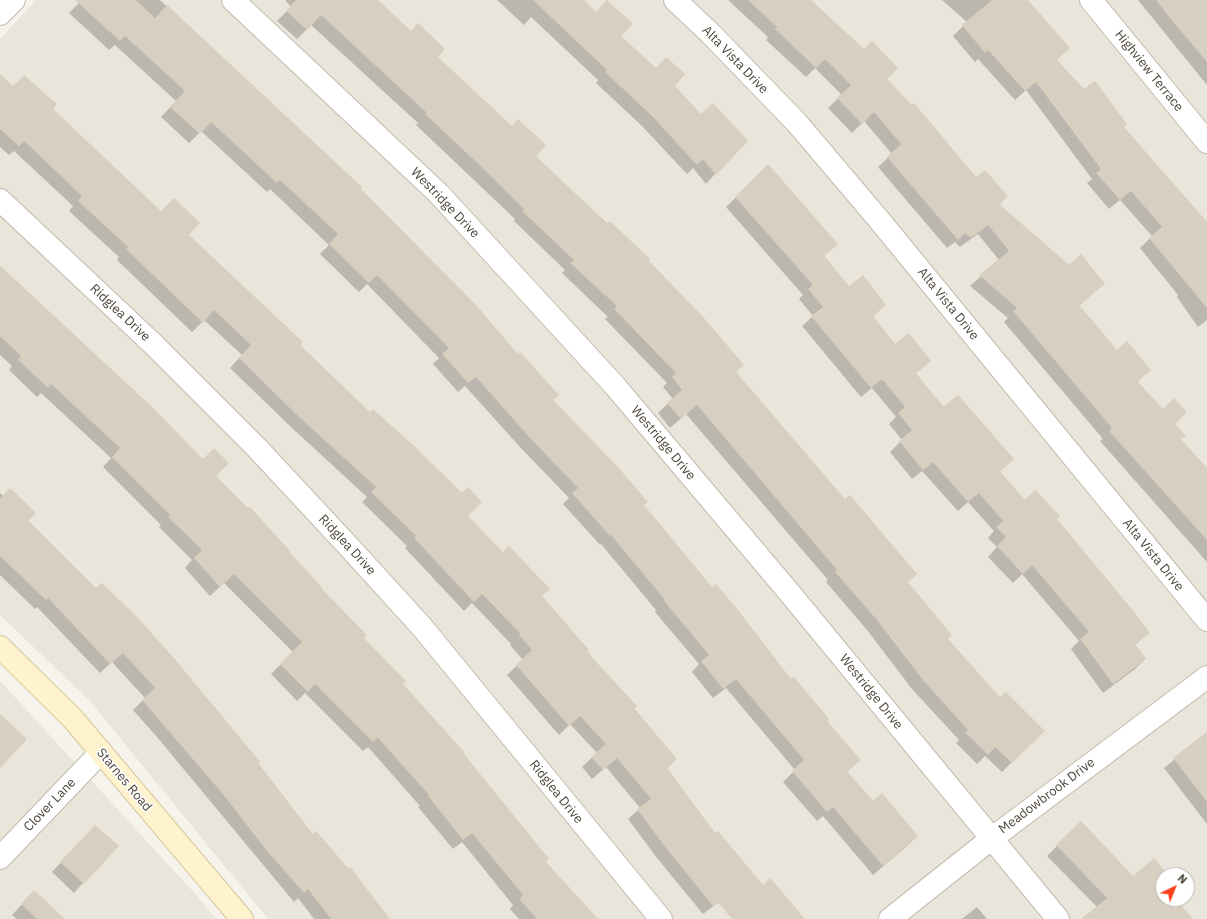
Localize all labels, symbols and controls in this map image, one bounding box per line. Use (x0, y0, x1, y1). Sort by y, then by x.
street label: Alta Vista Drive (699, 23, 771, 97)
street label: Highview Terrace (1111, 27, 1187, 115)
street label: Westridge Drive (407, 164, 483, 242)
street label: Alta Vista Drive (914, 265, 982, 343)
street label: Ridglea Drive (87, 281, 153, 345)
street label: Westridge Drive (627, 403, 699, 483)
street label: Ridglea Drive (315, 512, 379, 578)
street label: Alta Vista Drive (1119, 516, 1187, 594)
street label: Westridge Drive (836, 651, 906, 733)
street label: Starnes Road (93, 745, 155, 815)
street label: Meadowbrook Drive (996, 755, 1098, 837)
street label: Ridglea Drive (526, 757, 586, 827)
street label: Clover Lane (21, 775, 79, 835)
north arrow (1155, 867, 1195, 907)
text: N (1175, 871, 1190, 887)

